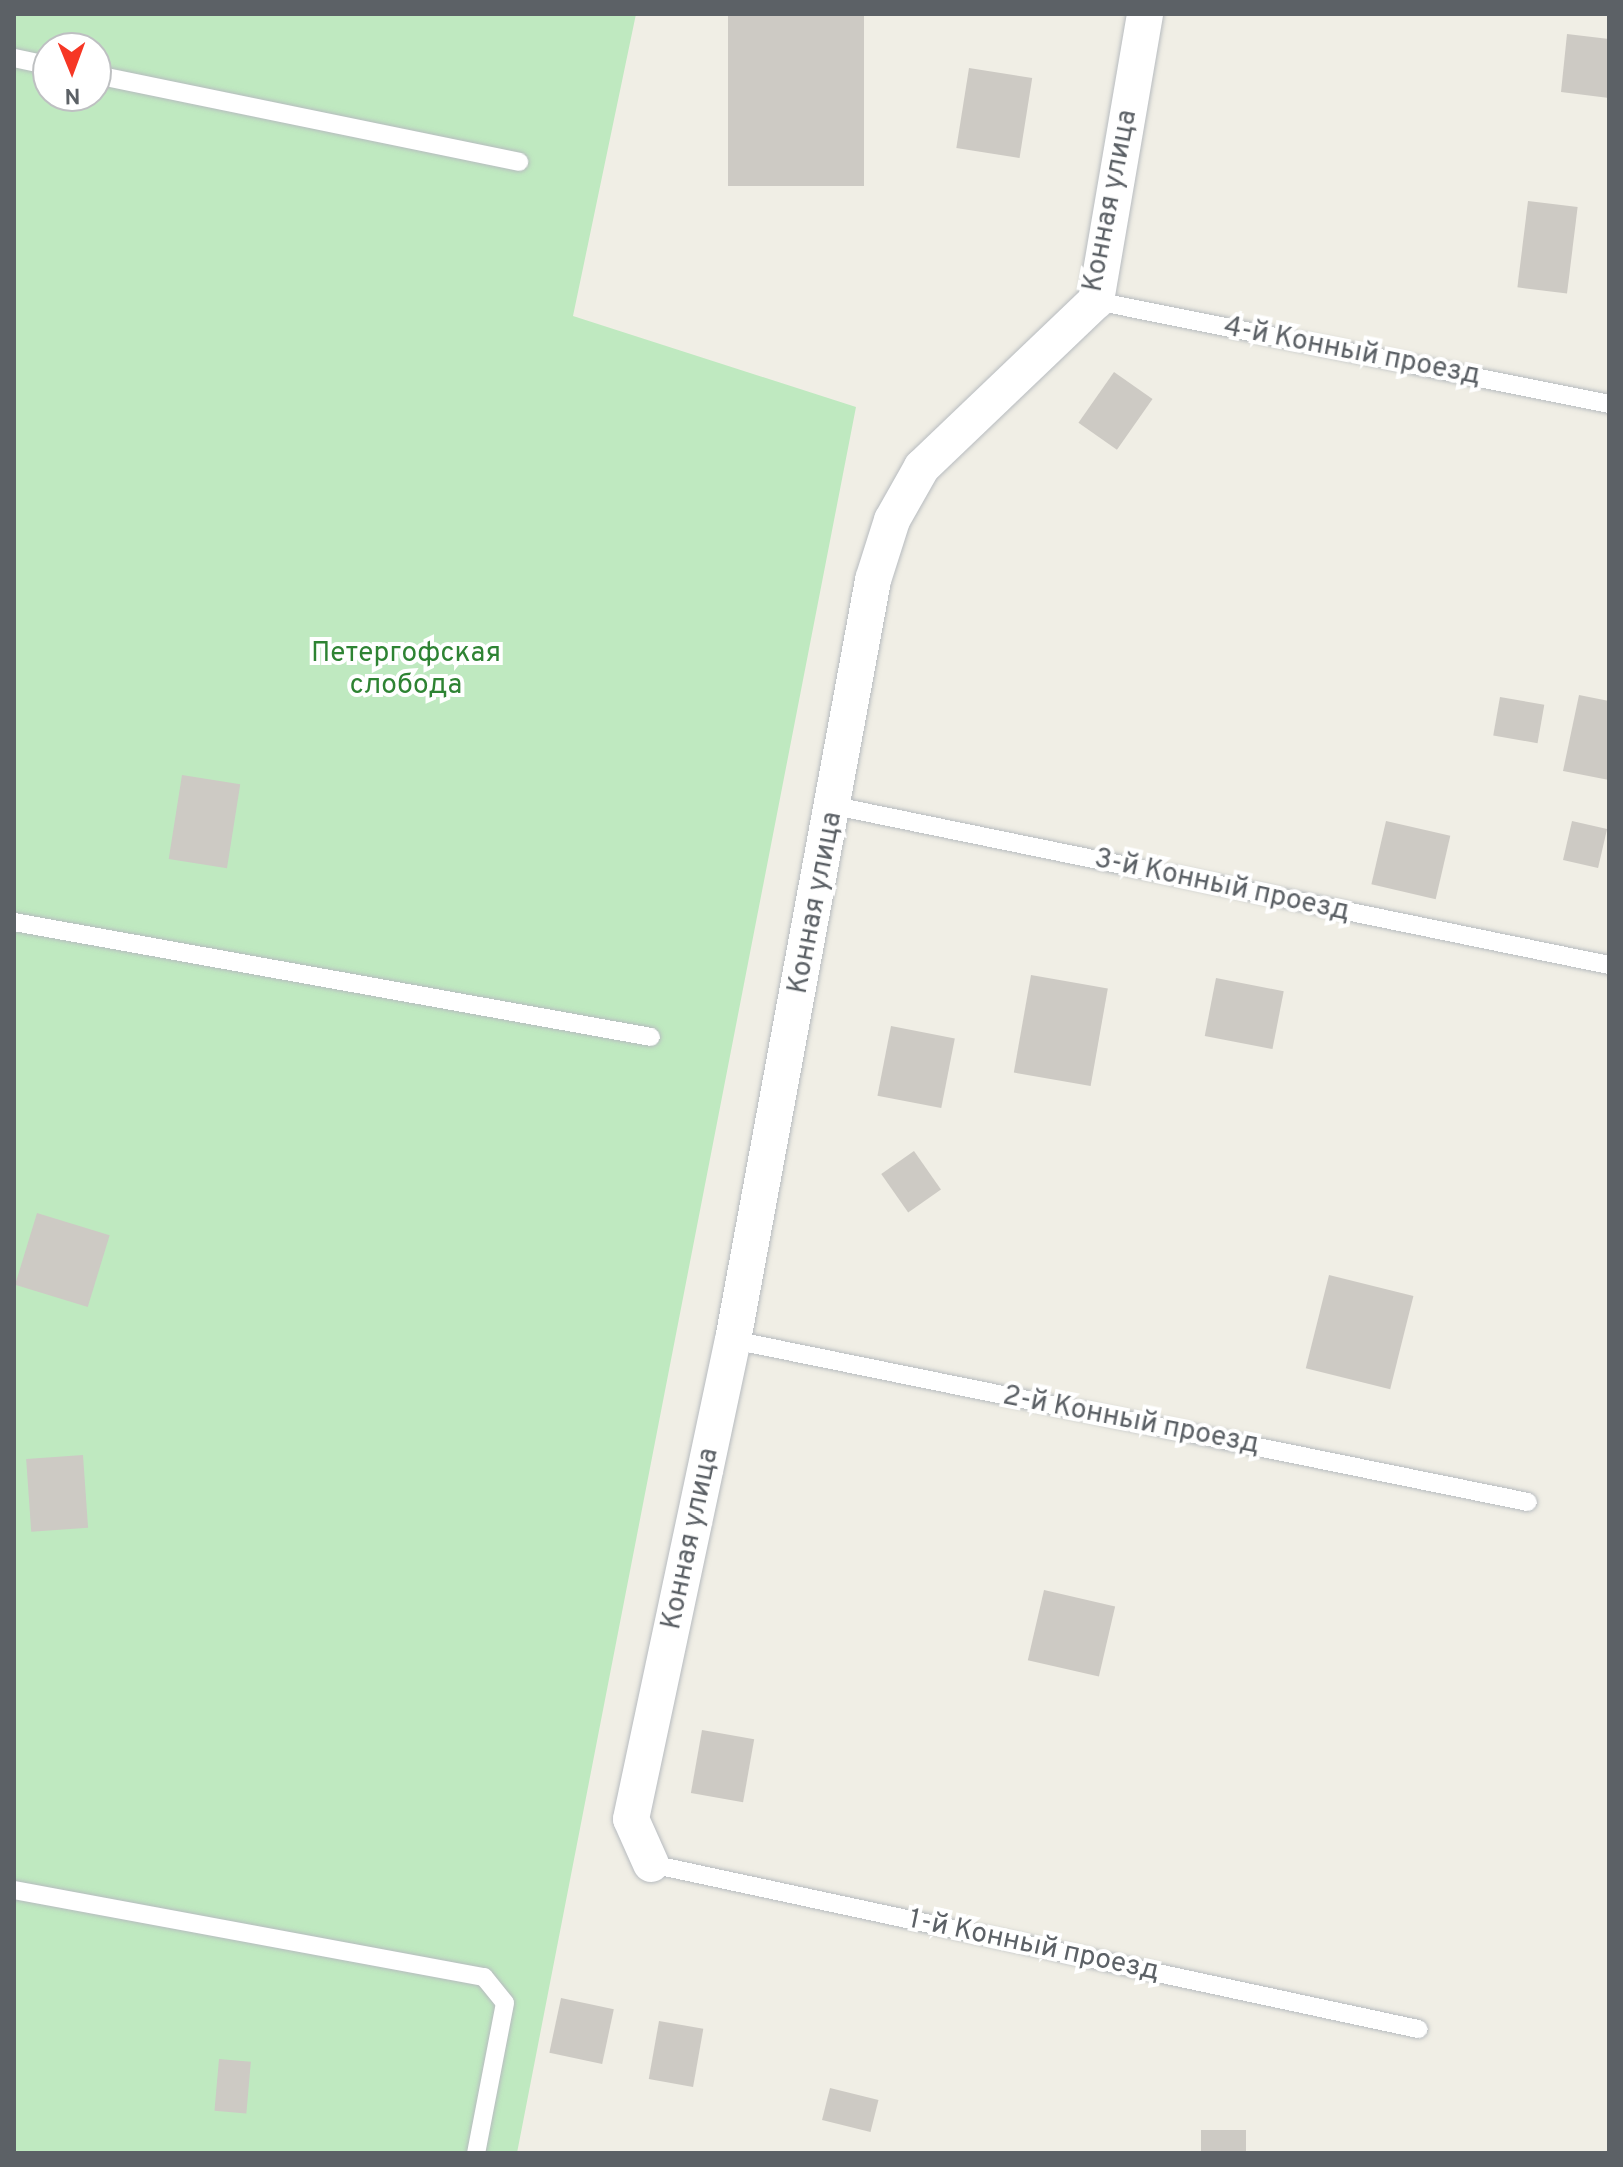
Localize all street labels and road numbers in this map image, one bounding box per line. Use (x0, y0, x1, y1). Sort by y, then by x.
street label: Конная улица (1077, 107, 1145, 295)
street label: 4-й Конный проезд (1221, 311, 1483, 393)
street label: Конная улица (782, 809, 850, 997)
street label: 3-й Конный проезд (1091, 843, 1353, 929)
street label: 2-й Конный проезд (1000, 1380, 1262, 1462)
street label: Конная улица (655, 1445, 727, 1633)
street label: 1-й Конный проезд (906, 1903, 1162, 1989)

